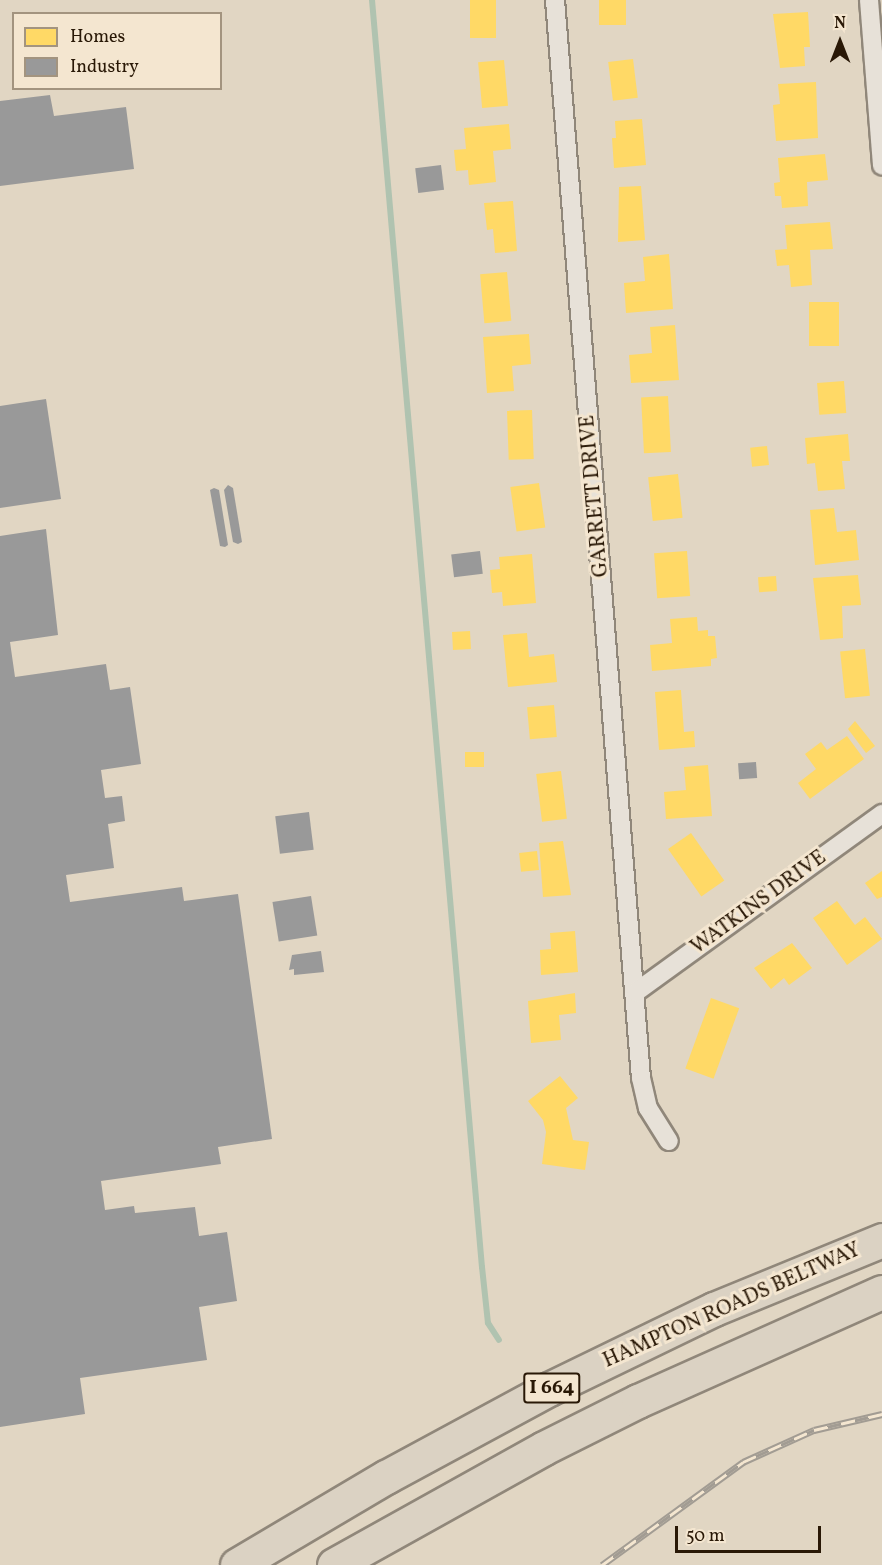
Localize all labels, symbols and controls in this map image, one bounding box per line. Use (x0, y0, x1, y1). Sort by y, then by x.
legend (12, 12, 222, 90)
north arrow (810, 12, 870, 72)
text: N (834, 13, 846, 35)
text: Homes (70, 25, 125, 50)
text: Industry (70, 55, 139, 80)
street label: GARRETT DRIVE (575, 414, 615, 578)
street label: WATKINS DRIVE (686, 845, 832, 961)
street label: HAMPTON ROADS BELTWAY (599, 1238, 865, 1374)
road number: I 664 (522, 1371, 582, 1405)
scale bar (678, 1514, 824, 1552)
text: 50 m (686, 1524, 725, 1549)

